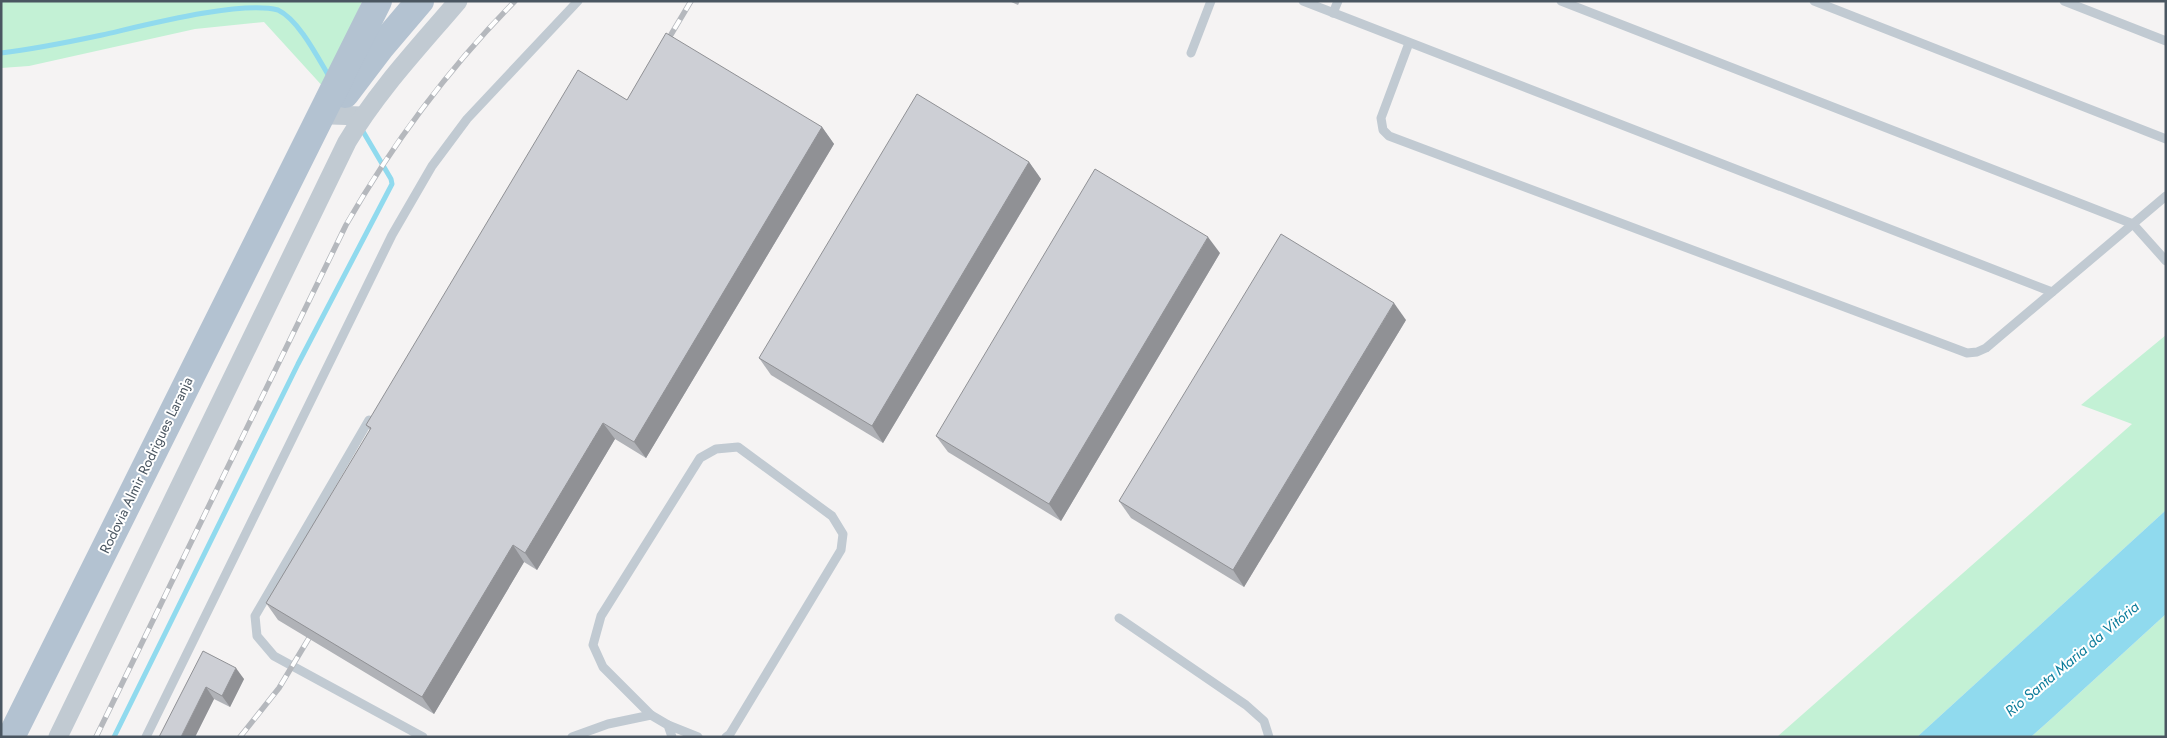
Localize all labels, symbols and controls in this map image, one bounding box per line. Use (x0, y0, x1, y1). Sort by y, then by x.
street label: Rodovia Almir Rodrigues Laranja (94, 373, 198, 557)
water label: Rio Santa Maria da Vitória (2000, 596, 2144, 722)

